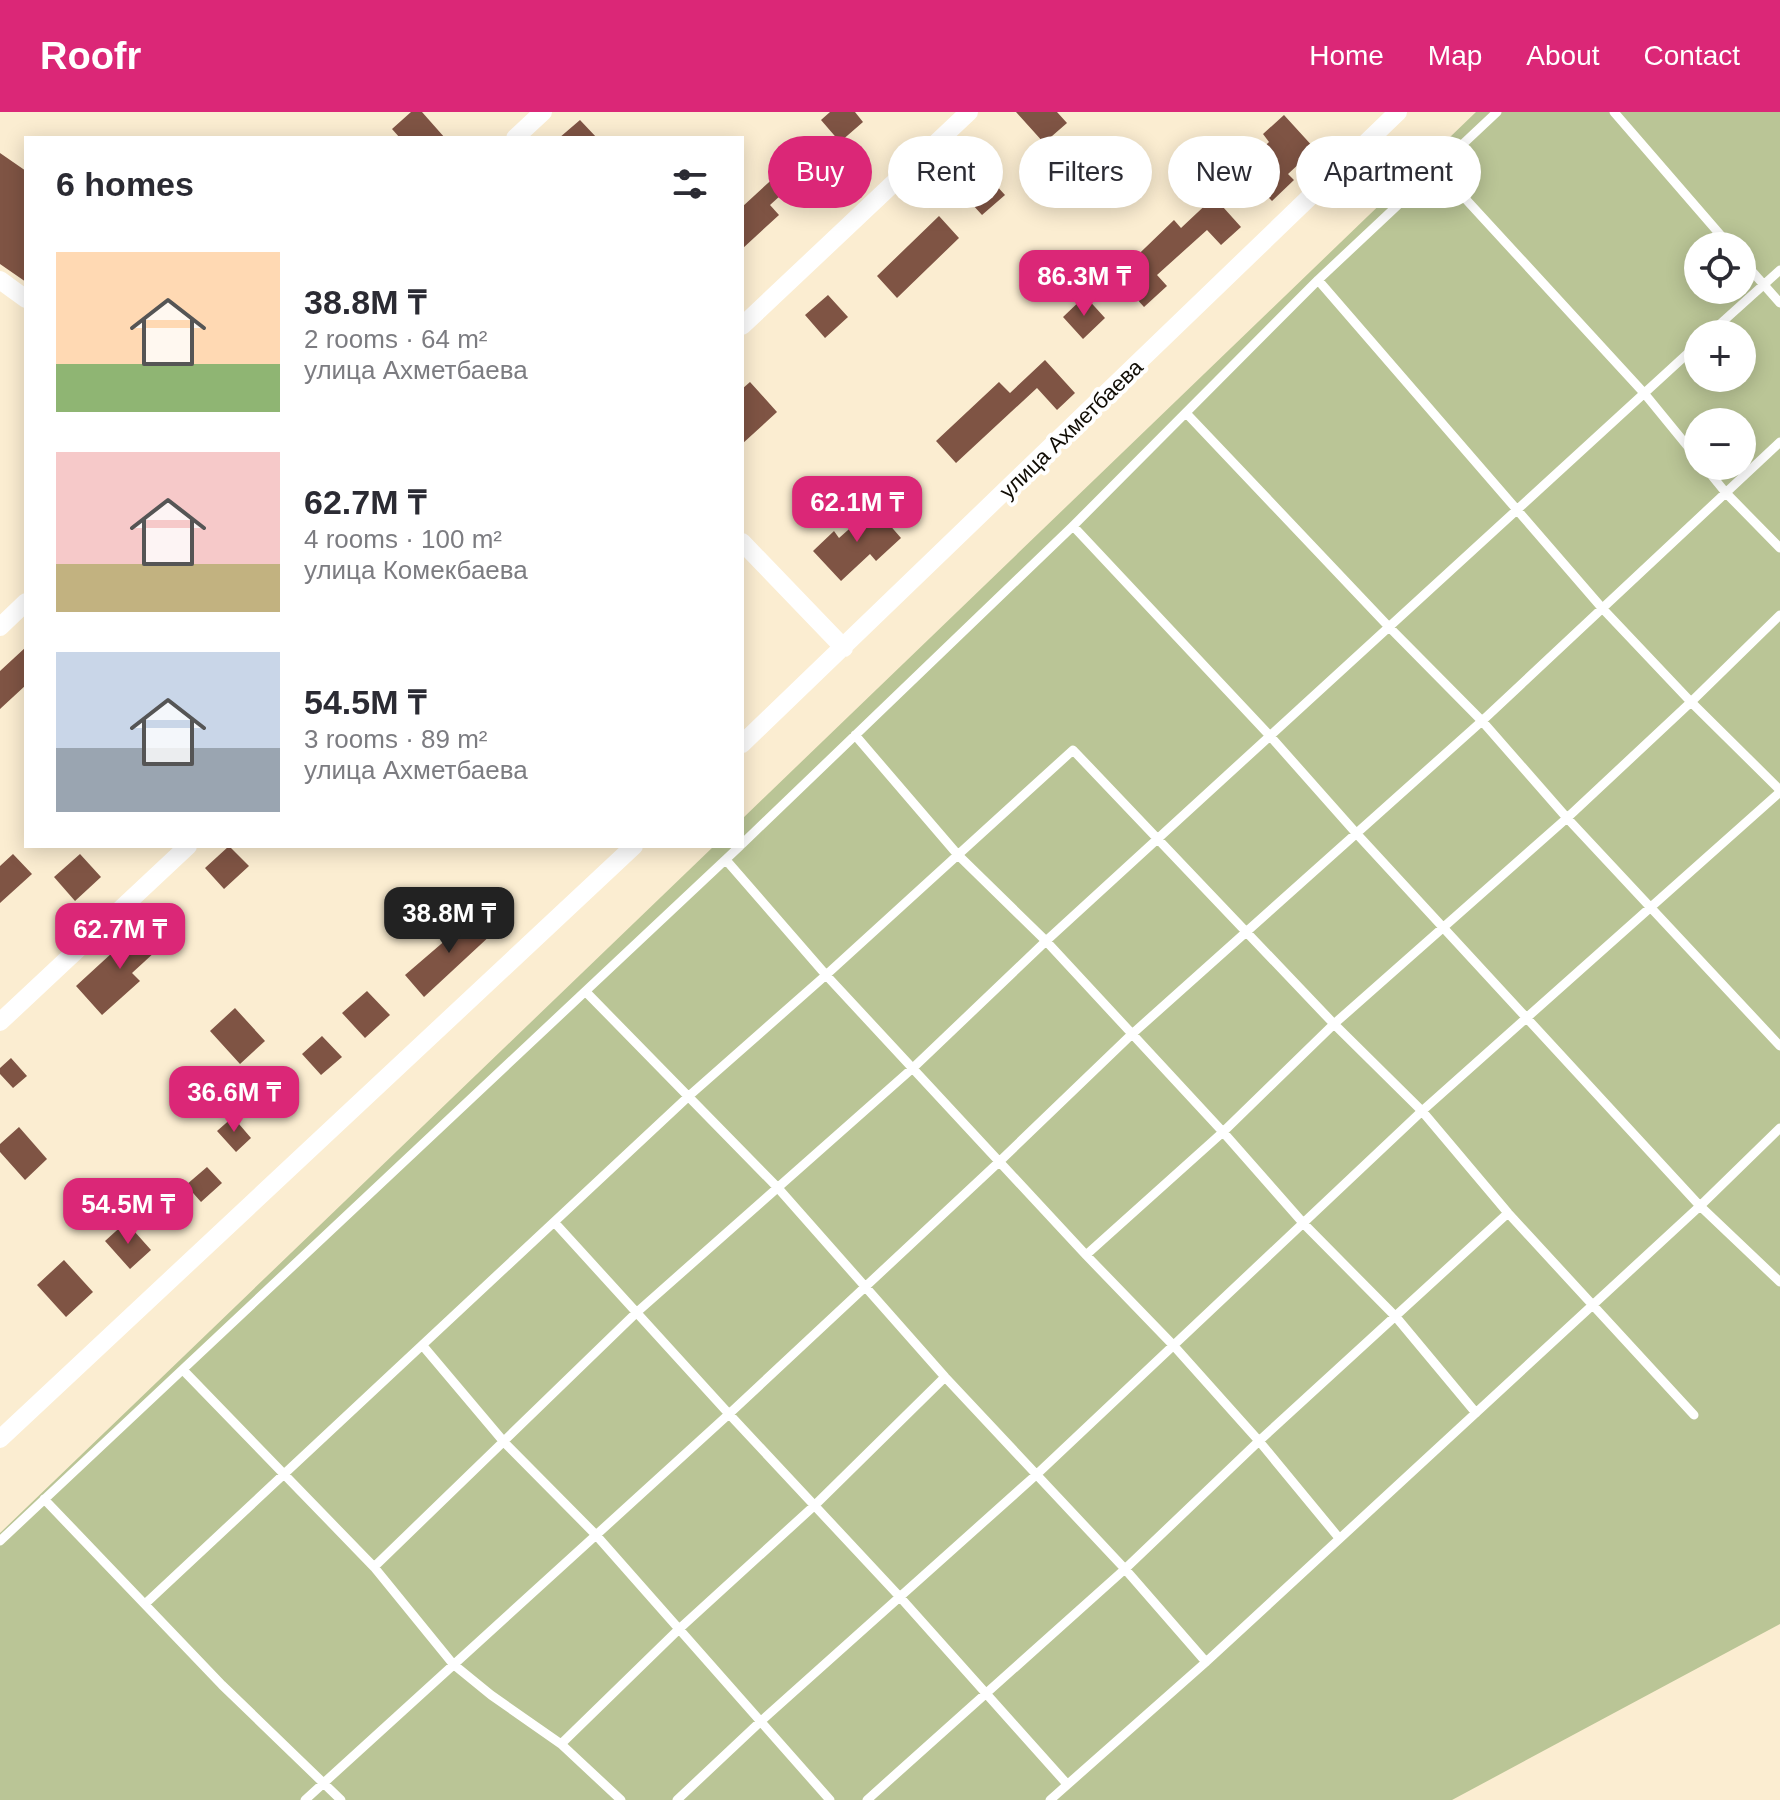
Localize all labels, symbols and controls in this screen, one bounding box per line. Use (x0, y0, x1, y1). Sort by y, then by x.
text: Roofr (40, 35, 141, 77)
text: Home (1309, 40, 1384, 71)
text: Map (1428, 40, 1482, 71)
text: About (1526, 40, 1600, 71)
text: Contact (1644, 40, 1740, 71)
chip: Buy (768, 136, 872, 208)
chip: Rent (888, 136, 1003, 208)
chip: Filters (1019, 136, 1152, 208)
chip: New (1168, 136, 1280, 208)
chip: Apartment (1296, 136, 1481, 208)
icon: filters (668, 162, 712, 206)
text: 6 homes (56, 165, 194, 203)
map controls (1684, 232, 1756, 480)
button: locate (1684, 232, 1756, 304)
pin: 86.3M ₸ (1010, 250, 1158, 318)
text: 86.3M ₸ (1037, 261, 1131, 291)
text: 38.8M ₸ (304, 283, 427, 321)
icon: home (120, 284, 216, 380)
button: + (1684, 320, 1756, 392)
text: 2 rooms · 64 m² (304, 324, 488, 354)
street label: улица Ахметбаева (994, 354, 1148, 504)
text: улица Ахметбаева (304, 355, 528, 385)
button: − (1684, 408, 1756, 480)
pin: 62.1M ₸ (783, 476, 931, 544)
text: 62.7M ₸ (304, 483, 427, 521)
icon: home (120, 484, 216, 580)
text: 62.1M ₸ (810, 487, 904, 517)
text: 4 rooms · 100 m² (304, 524, 502, 554)
text: улица Комекбаева (304, 555, 528, 585)
text: 54.5M ₸ (304, 683, 427, 721)
icon: home (120, 684, 216, 780)
text: 3 rooms · 89 m² (304, 724, 488, 754)
text: улица Ахметбаева (304, 755, 528, 785)
pin: 38.8M ₸ (375, 887, 523, 955)
text: 38.8M ₸ (402, 898, 496, 928)
pin: 62.7M ₸ (46, 903, 194, 971)
text: 62.7M ₸ (73, 914, 167, 944)
pin: 36.6M ₸ (160, 1066, 308, 1134)
text: 36.6M ₸ (187, 1077, 281, 1107)
pin: 54.5M ₸ (54, 1178, 202, 1246)
text: 54.5M ₸ (81, 1189, 175, 1219)

